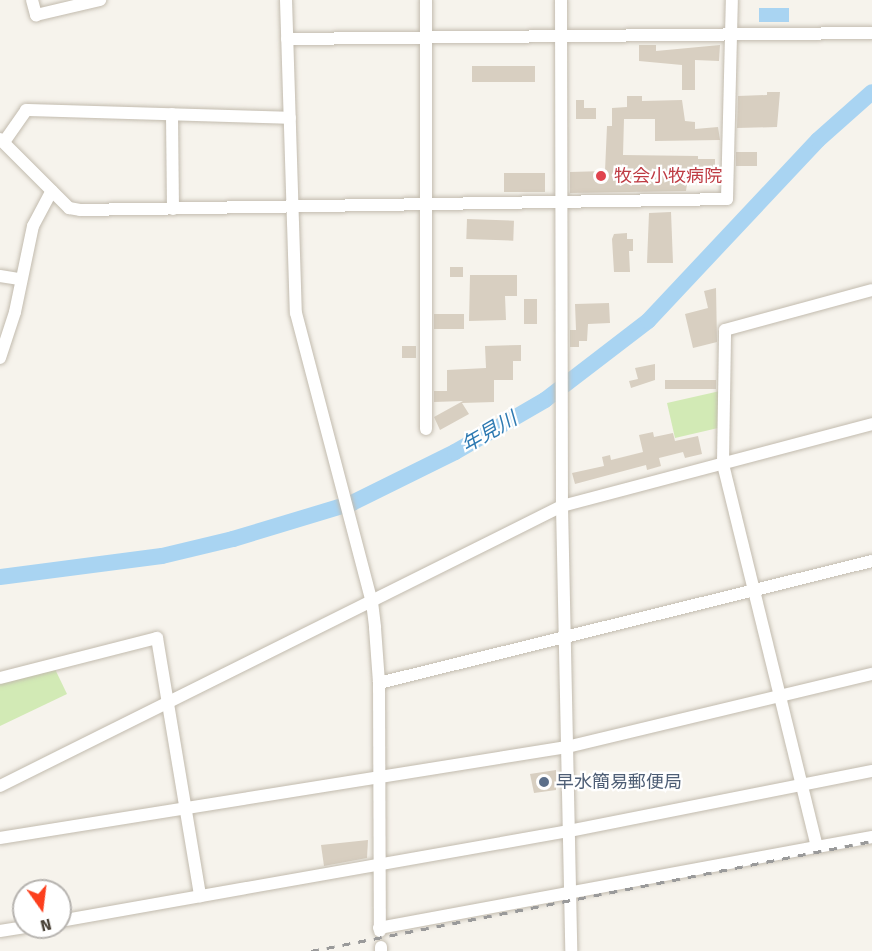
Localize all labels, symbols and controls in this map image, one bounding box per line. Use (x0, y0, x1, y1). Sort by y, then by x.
place label: 牧会小牧病院 (614, 165, 722, 187)
marker: 牧会小牧病院 (592, 167, 610, 185)
water label: 年見川 (457, 407, 521, 457)
place label: 早水簡易郵便局 (556, 771, 682, 793)
marker: 早水簡易郵便局 (537, 775, 551, 789)
north arrow (12, 879, 72, 939)
text: N (39, 915, 53, 936)

